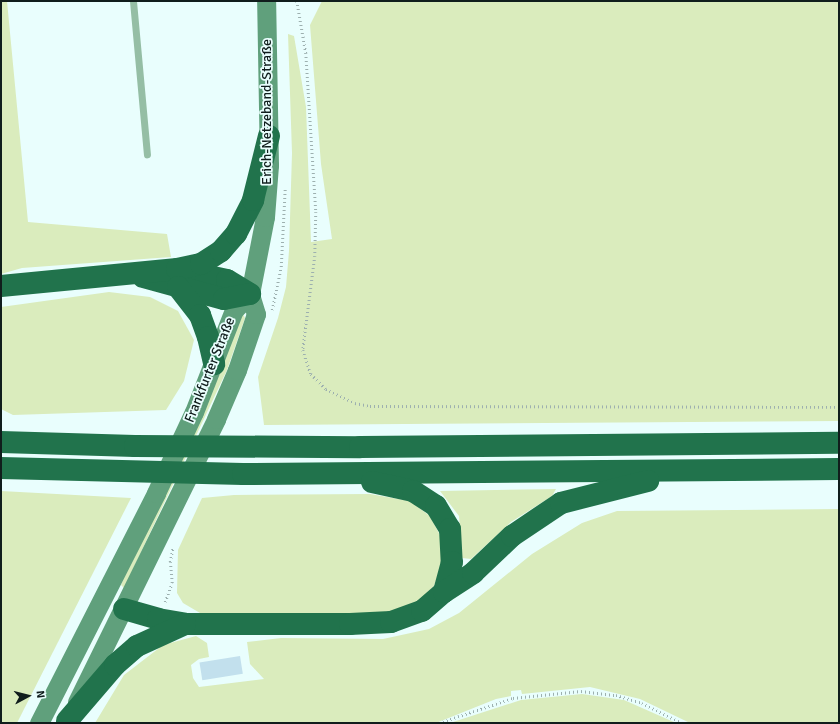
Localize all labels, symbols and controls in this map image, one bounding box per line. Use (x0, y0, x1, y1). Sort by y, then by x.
street label: Erich-Netzeband-Straße (259, 39, 275, 185)
street label: Frankfurter Straße (181, 315, 239, 425)
north arrow (8, 676, 48, 716)
text: N (33, 690, 47, 699)

